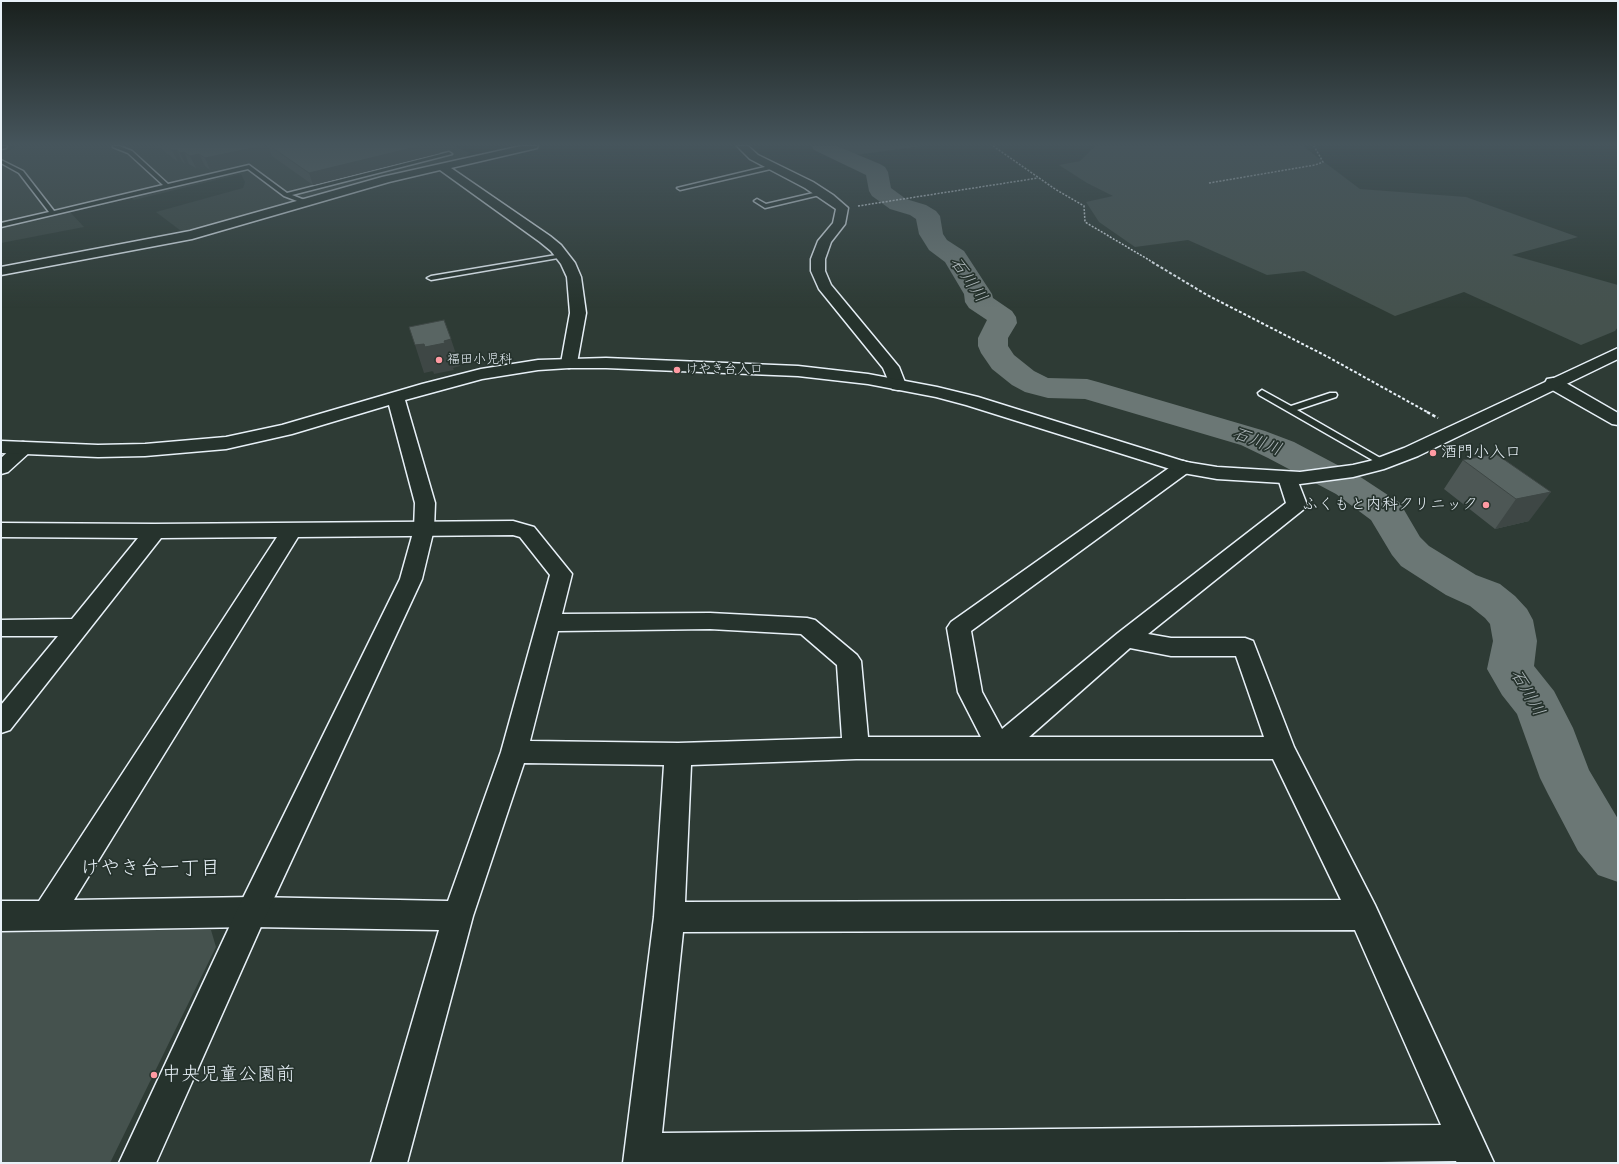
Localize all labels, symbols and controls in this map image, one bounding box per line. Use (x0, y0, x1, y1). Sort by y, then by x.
water label: 石川川 (945, 253, 991, 307)
place label: 福田小児科 (447, 352, 512, 368)
marker: 福田小児科 (434, 355, 444, 365)
place label: けやき台入口 (685, 362, 763, 378)
marker: けやき台入口 (672, 365, 682, 375)
water label: 石川川 (1230, 423, 1284, 461)
place label: 酒門小入口 (1441, 443, 1521, 463)
marker: 酒門小入口 (1428, 448, 1438, 458)
place label: ふくもと内科クリニック (1302, 495, 1478, 515)
marker: ふくもと内科クリニック (1481, 500, 1491, 510)
water label: 石川川 (1505, 666, 1549, 720)
district label: けやき台一丁目 (80, 857, 220, 881)
place label: 中央児童公園前 (162, 1064, 295, 1086)
marker: 中央児童公園前 (149, 1070, 159, 1080)

